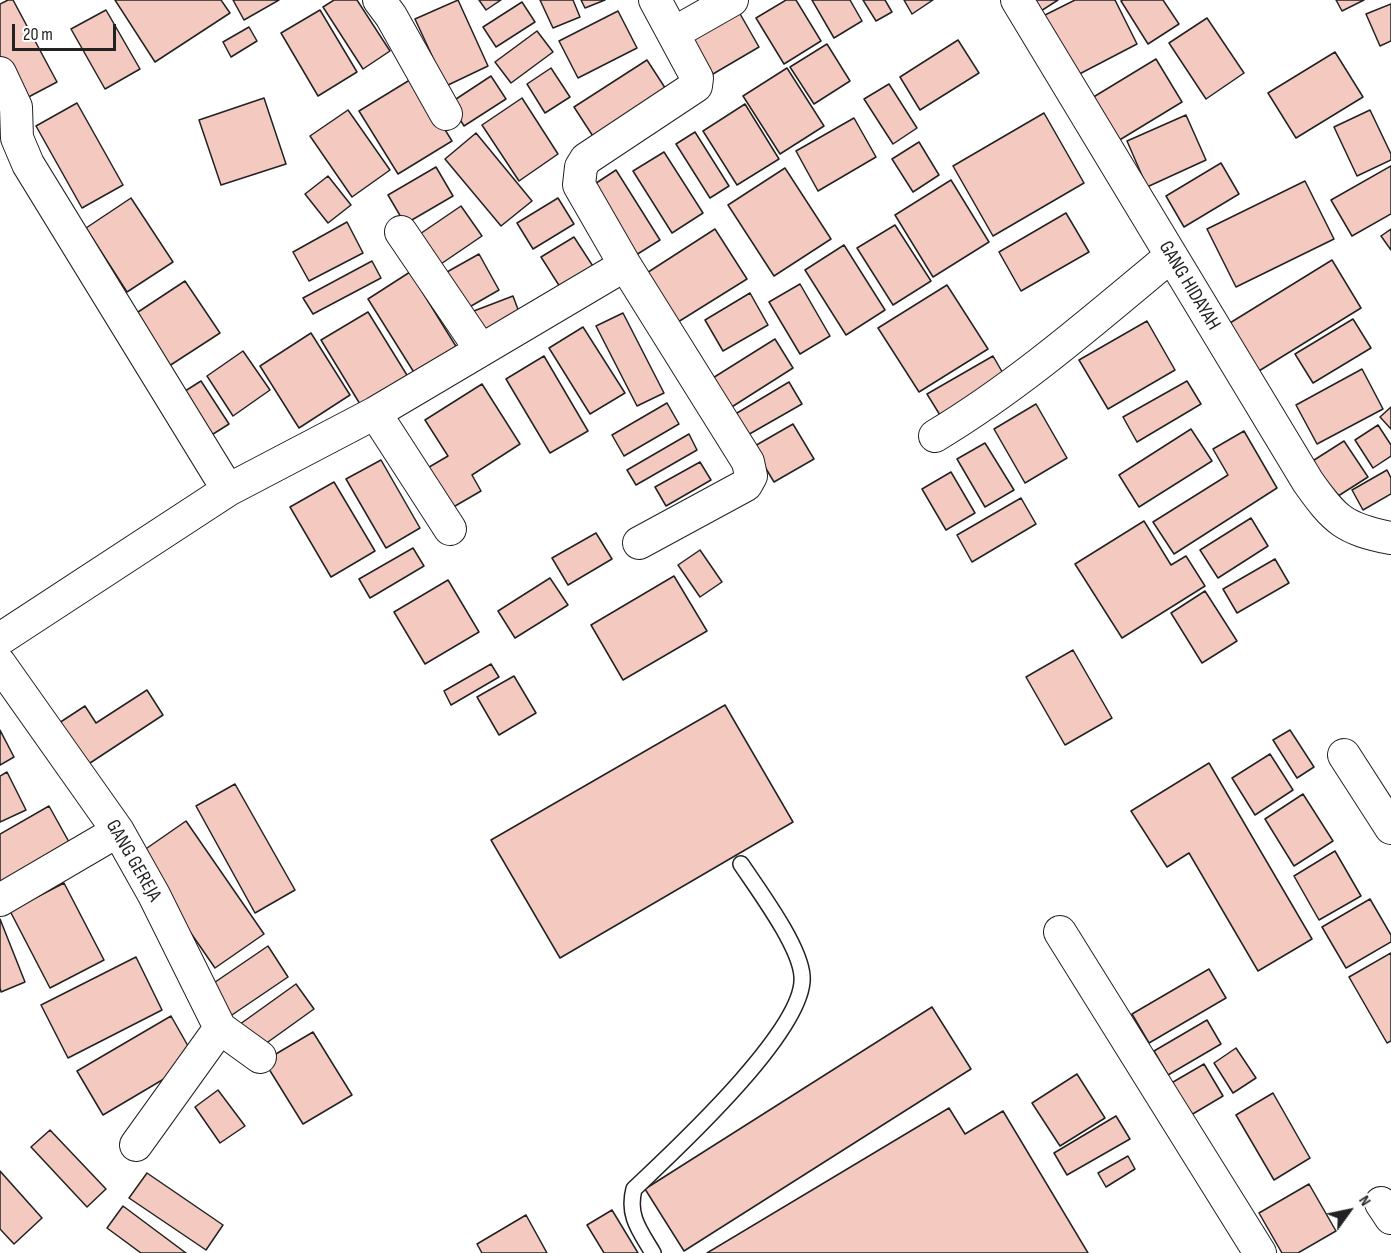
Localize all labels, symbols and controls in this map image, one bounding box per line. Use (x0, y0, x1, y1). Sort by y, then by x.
scale bar (15, 12, 118, 50)
text: 20 m (23, 24, 53, 45)
street label: GANG HIDAYAH (1153, 237, 1225, 335)
street label: GANG GEREJA (100, 816, 166, 906)
north arrow (1319, 1181, 1379, 1241)
text: N (1354, 1192, 1375, 1210)

